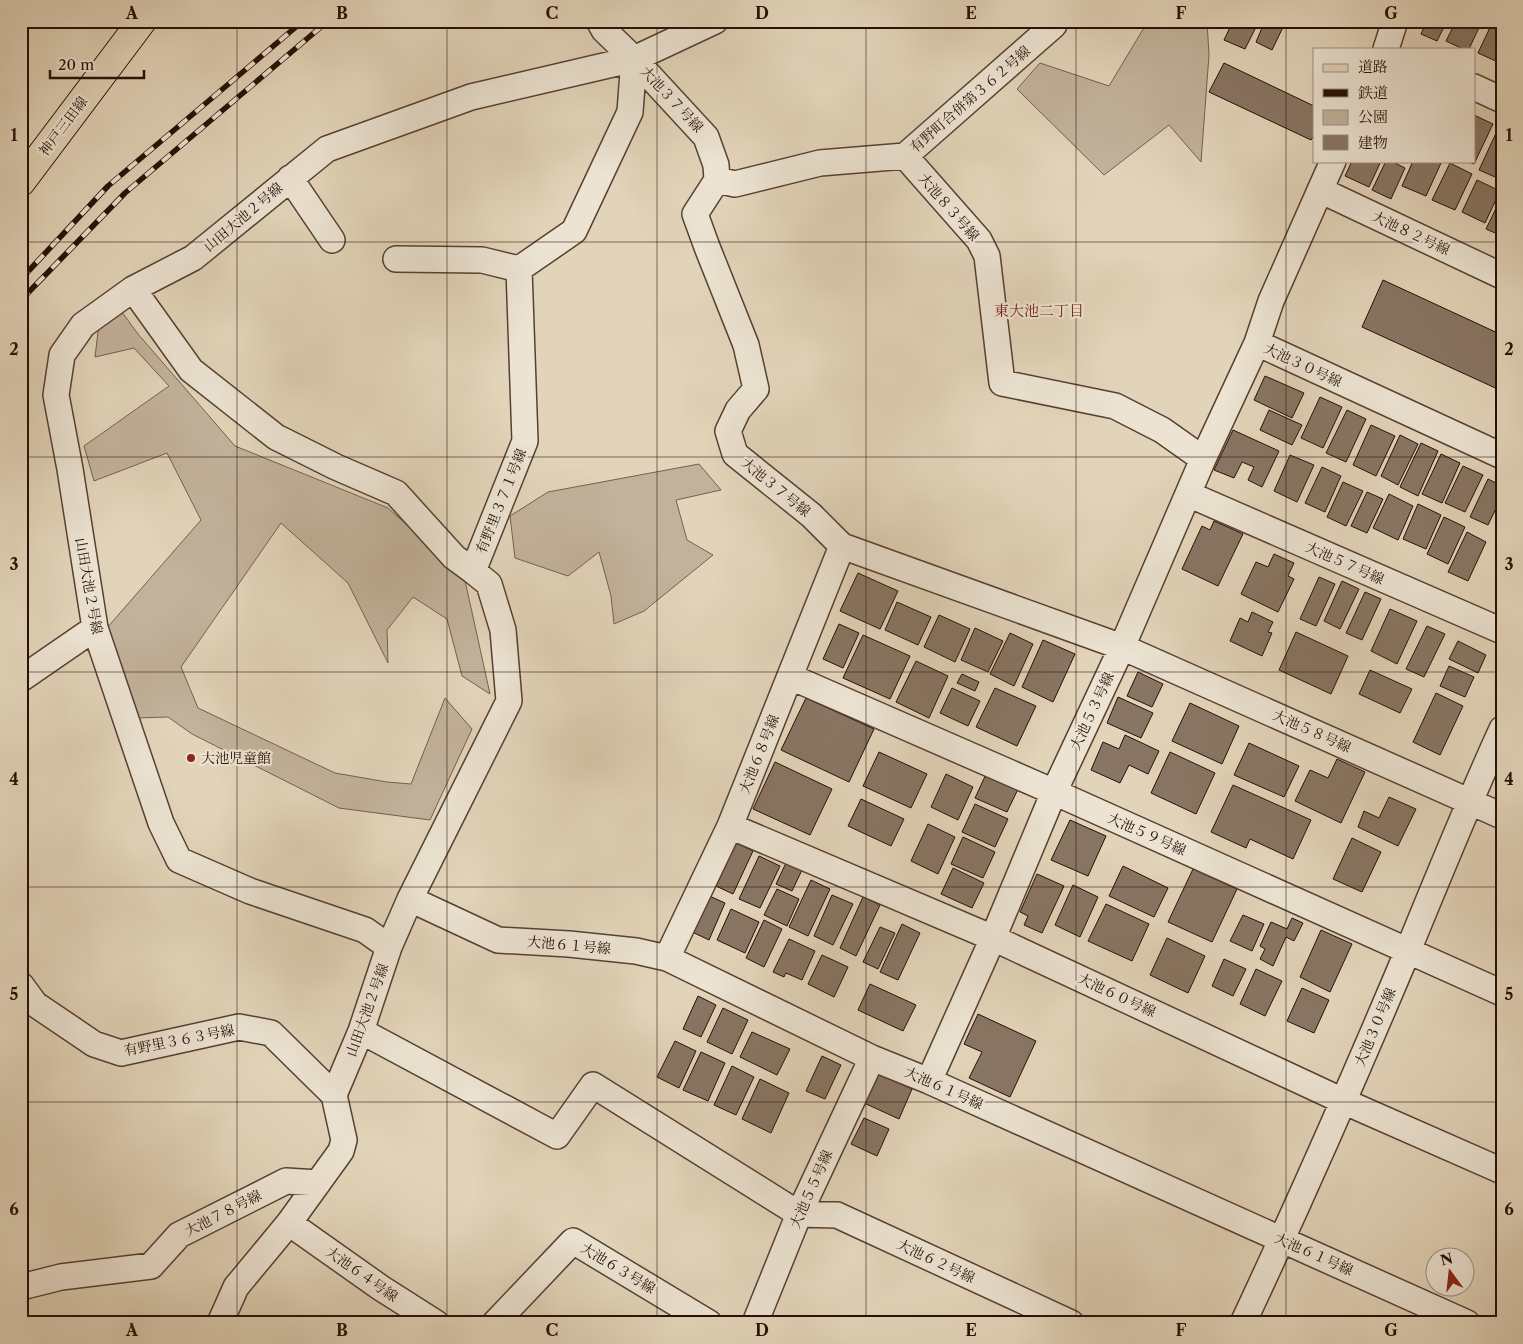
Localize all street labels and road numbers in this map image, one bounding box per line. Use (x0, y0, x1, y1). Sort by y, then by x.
street label: 有野町合併第３６２号線 (906, 42, 1034, 156)
street label: 大池３７号線 (637, 62, 707, 136)
street label: 神戸三田線 (35, 93, 91, 159)
street label: 大池８３号線 (915, 169, 983, 245)
street label: 山田大池２号線 (200, 179, 286, 255)
street label: 大池８２号線 (1369, 207, 1453, 259)
street label: 大池３０号線 (1261, 339, 1345, 391)
street label: 有野里３７１号線 (472, 446, 530, 556)
street label: 大池３７号線 (738, 454, 814, 520)
street label: 山田大池２号線 (72, 536, 106, 636)
street label: 大池５７号線 (1303, 538, 1387, 588)
street label: 大池５３号線 (1066, 669, 1118, 753)
street label: 大池５８号線 (1270, 706, 1354, 756)
street label: 大池６８号線 (735, 712, 783, 796)
street label: 大池５９号線 (1105, 809, 1189, 859)
street label: 大池６１号線 (526, 932, 612, 958)
street label: 山田大池２号線 (342, 961, 392, 1059)
street label: 大池６０号線 (1075, 969, 1159, 1021)
street label: 大池３０号線 (1350, 985, 1400, 1069)
street label: 有野里３６３号線 (122, 1020, 236, 1060)
street label: 大池６１号線 (902, 1063, 986, 1113)
street label: 大池５５号線 (786, 1147, 836, 1231)
street label: 大池７８号線 (181, 1186, 265, 1240)
street label: 大池６１号線 (1272, 1229, 1356, 1279)
street label: 大池６２号線 (894, 1235, 978, 1287)
street label: 大池６３号線 (577, 1239, 659, 1297)
street label: 大池６４号線 (322, 1243, 402, 1305)

